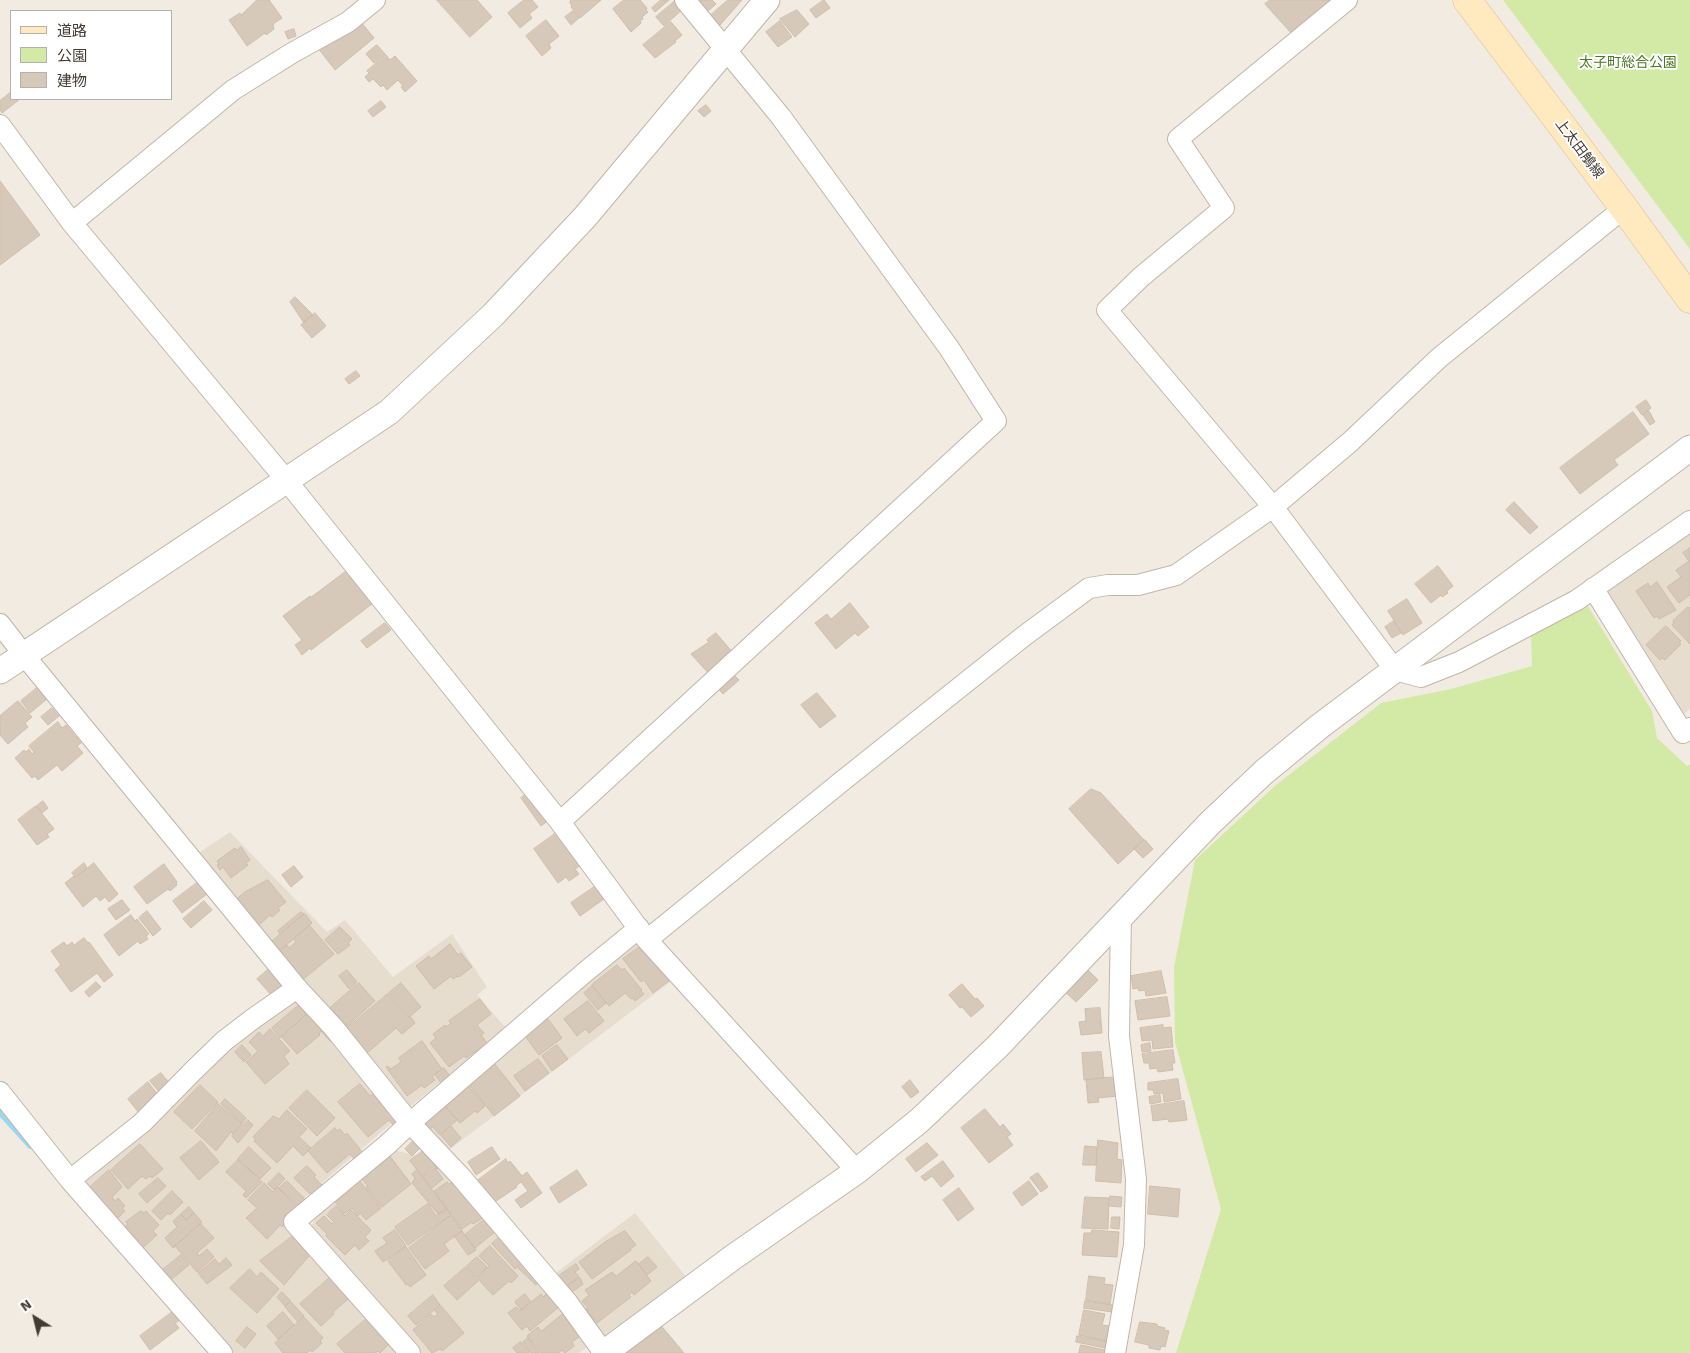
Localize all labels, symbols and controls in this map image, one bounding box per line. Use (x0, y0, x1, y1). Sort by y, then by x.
legend (10, 10, 172, 100)
text: 道路 (57, 22, 87, 40)
text: 公園 (57, 47, 87, 65)
park label: 太子町総合公園 (1579, 55, 1677, 71)
text: 建物 (57, 72, 87, 90)
street label: 上太田鵤線 (1551, 116, 1607, 182)
north arrow (10, 1293, 60, 1343)
text: N (17, 1296, 35, 1315)

